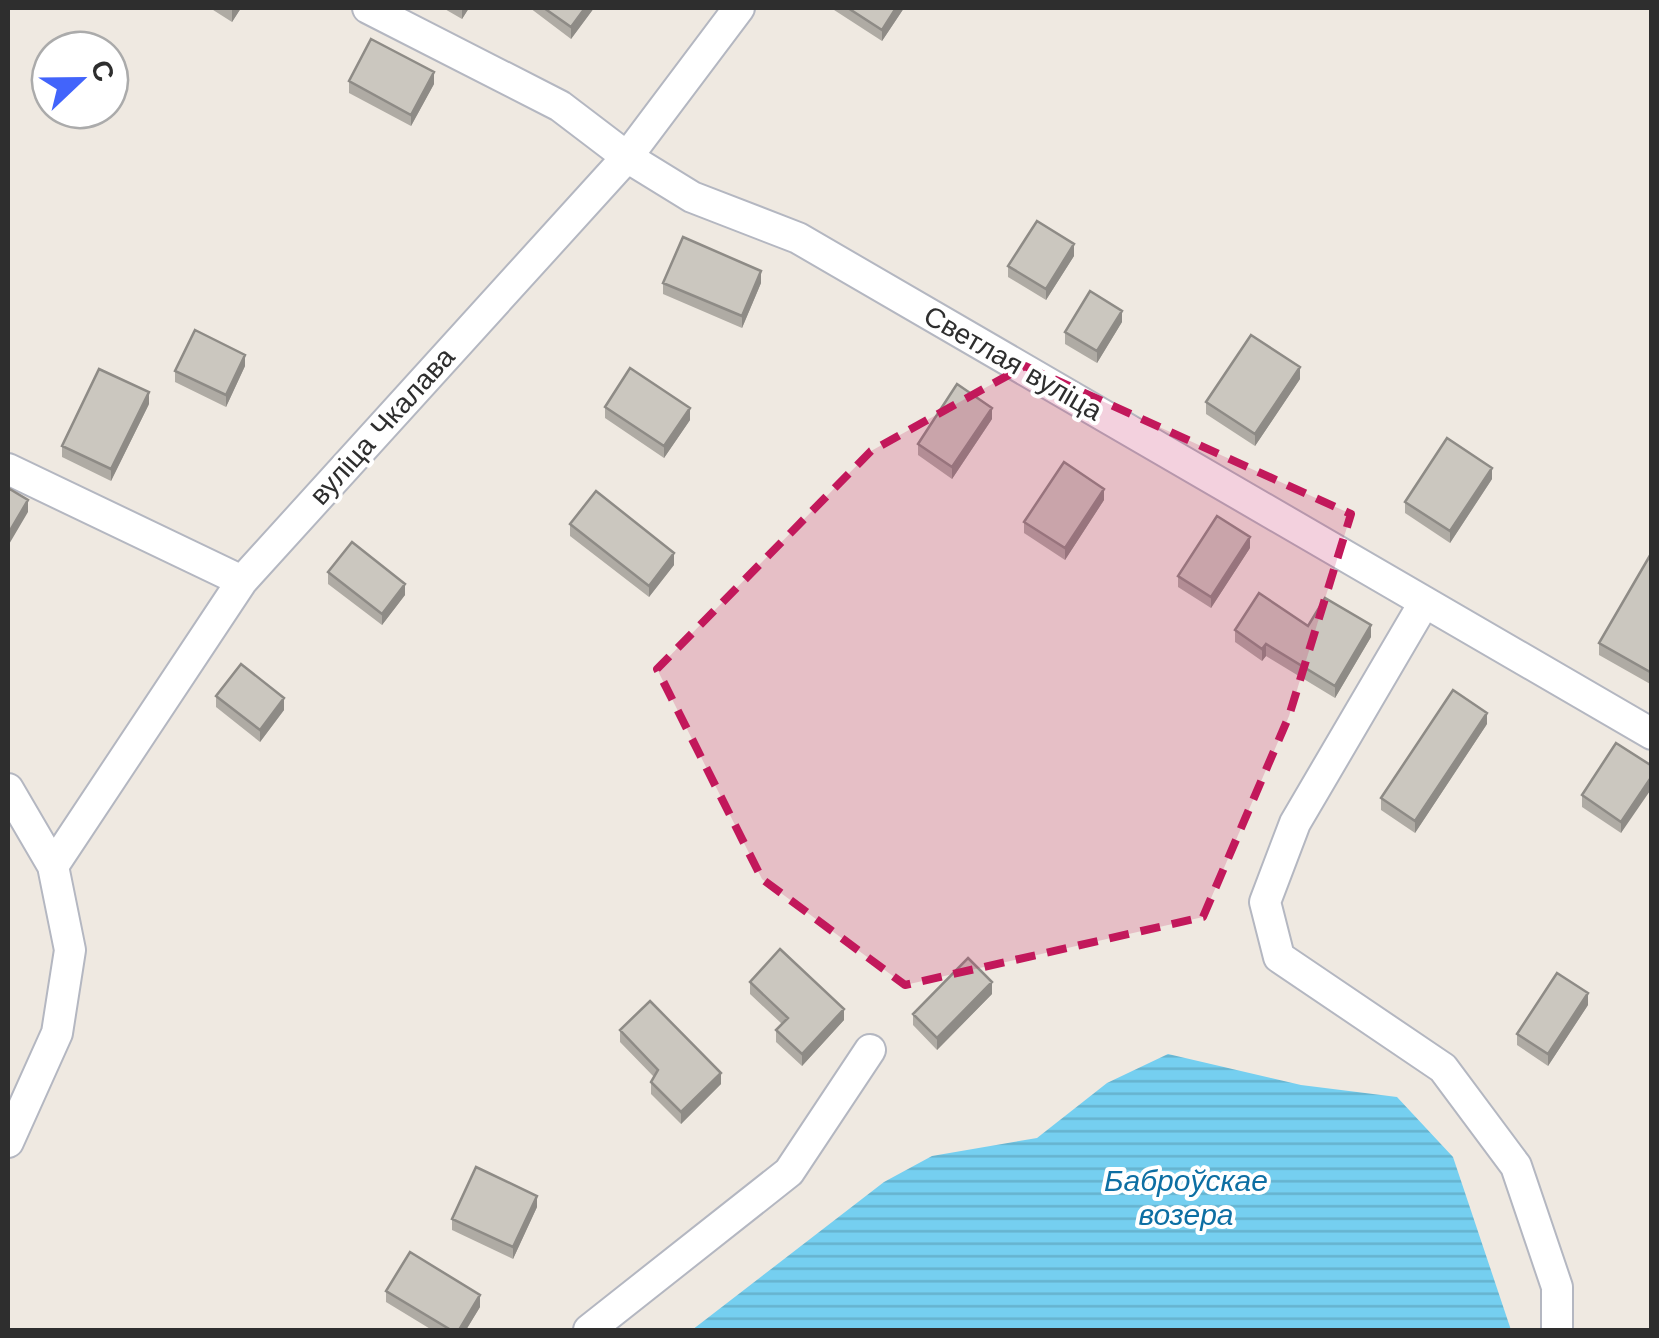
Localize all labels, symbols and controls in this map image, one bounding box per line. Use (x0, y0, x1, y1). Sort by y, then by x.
north arrow (30, 30, 130, 130)
text: С (84, 55, 122, 86)
street label: Светлая вуліца (918, 299, 1108, 428)
street label: вуліца Чкалава (303, 340, 462, 512)
water label: Баброўскае возера (1104, 1163, 1268, 1232)

